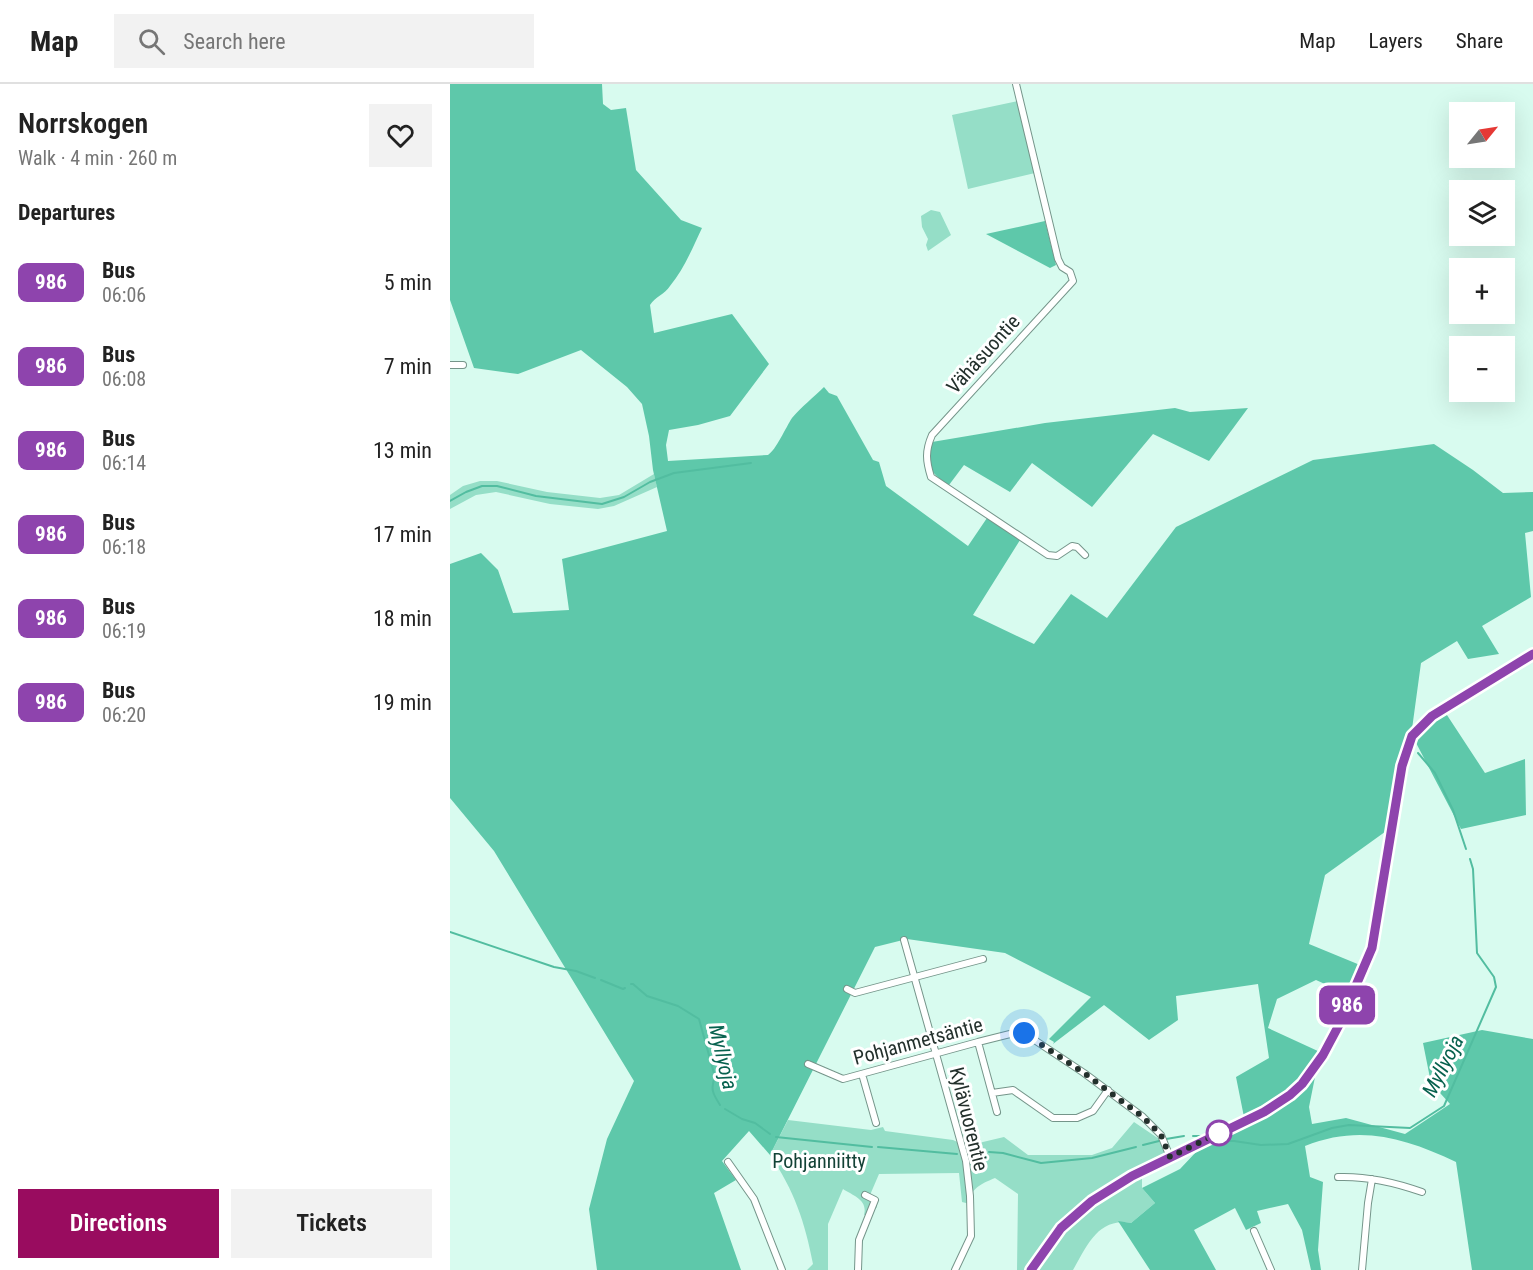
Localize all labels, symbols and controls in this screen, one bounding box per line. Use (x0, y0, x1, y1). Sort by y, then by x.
search box (114, 14, 534, 68)
text: Map (30, 25, 78, 58)
icon: search (135, 25, 168, 58)
text: Search here (183, 29, 286, 54)
text: Map (1299, 29, 1336, 53)
text: Layers (1369, 29, 1423, 53)
text: Share (1456, 29, 1503, 53)
north arrow (1449, 102, 1515, 168)
map controls (1449, 102, 1515, 402)
button: heart (369, 104, 432, 167)
text: Norrskogen (18, 107, 148, 140)
text: Walk · 4 min · 260 m (18, 146, 177, 170)
button: layers (1449, 180, 1515, 246)
text: Departures (18, 200, 115, 225)
text: Bus (102, 258, 135, 283)
button: + (1449, 258, 1515, 324)
text: 986 (35, 270, 67, 294)
text: 5 min (384, 270, 432, 295)
text: 06:06 (102, 283, 146, 307)
street label: Vähäsuontie (941, 310, 1025, 398)
button: − (1449, 336, 1515, 402)
text: Bus (102, 342, 135, 367)
text: 986 (35, 354, 67, 378)
text: 7 min (384, 354, 432, 379)
text: 06:08 (102, 367, 146, 391)
text: Bus (102, 426, 135, 451)
text: 986 (35, 438, 67, 462)
text: 13 min (373, 438, 432, 463)
text: 06:14 (102, 451, 146, 475)
text: Bus (102, 510, 135, 535)
text: 986 (35, 522, 67, 546)
text: 17 min (373, 522, 432, 547)
text: 06:18 (102, 535, 146, 559)
text: Bus (102, 594, 135, 619)
text: 986 (35, 606, 67, 630)
text: 18 min (373, 606, 432, 631)
text: 06:19 (102, 619, 146, 643)
text: Bus (102, 678, 135, 703)
text: 986 (35, 690, 67, 714)
text: 19 min (373, 690, 432, 715)
text: 06:20 (102, 703, 146, 727)
line badge: 986 (1312, 986, 1382, 1024)
text: 986 (1331, 993, 1363, 1017)
street label: Pohjanmetsäntie (851, 1012, 985, 1070)
your location (1009, 1018, 1039, 1048)
water label: Myllyoja (704, 1022, 742, 1092)
water label: Myllyoja (1417, 1031, 1469, 1101)
street label: Kylävuorentie (945, 1065, 993, 1173)
unlabelled marker (1206, 1120, 1232, 1146)
park label: Pohjanniitty (772, 1149, 866, 1173)
button: Directions (18, 1189, 219, 1258)
button: Tickets (231, 1189, 432, 1258)

